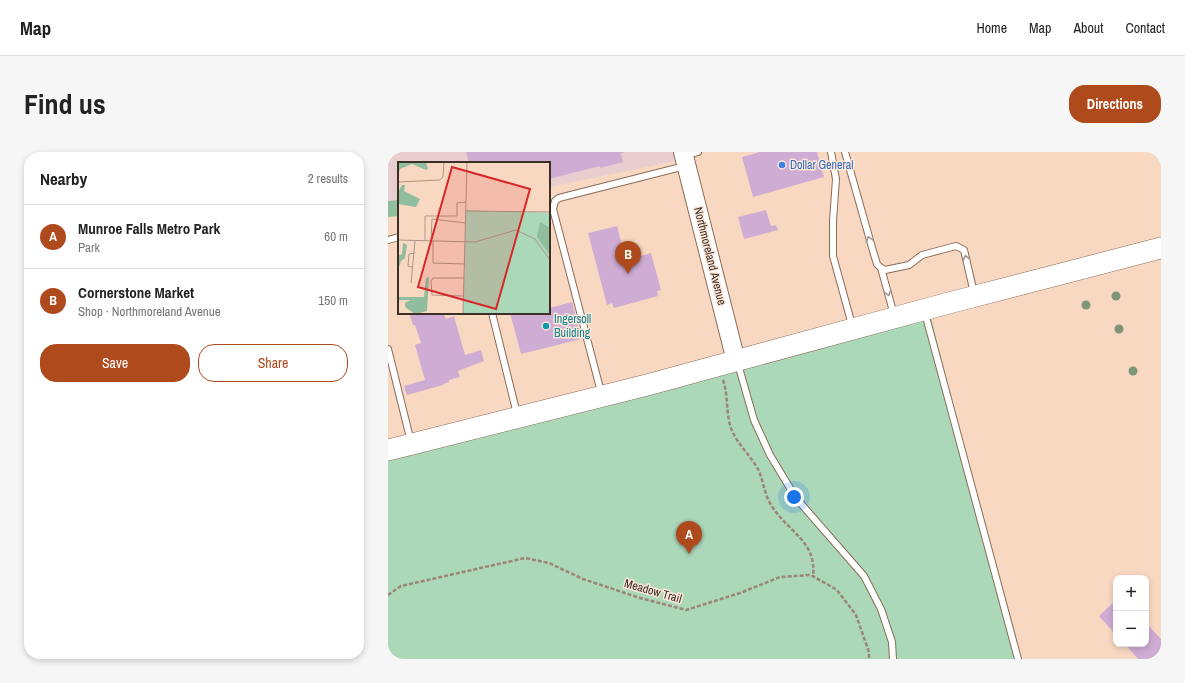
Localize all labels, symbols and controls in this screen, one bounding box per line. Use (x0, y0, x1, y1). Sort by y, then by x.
text: Map (20, 15, 51, 41)
text: Home (976, 19, 1007, 37)
text: Map (1029, 19, 1051, 37)
text: About (1073, 19, 1103, 37)
text: Contact (1125, 19, 1165, 37)
text: Find us (24, 85, 106, 123)
button: Directions (1069, 85, 1161, 123)
place label: Dollar General (790, 157, 853, 173)
marker: Dollar General (777, 160, 787, 170)
inset map (398, 162, 550, 314)
text: Nearby (40, 167, 87, 190)
text: 2 results (308, 170, 348, 187)
street label: Northmoreland Avenue (690, 205, 730, 307)
text: Munroe Falls Metro Park (78, 218, 220, 239)
text: A (49, 228, 57, 245)
text: 60 m (324, 228, 348, 245)
one-way arrow (865, 236, 874, 243)
text: Park (78, 239, 100, 256)
pin: B (615, 241, 641, 274)
one-way arrow (962, 255, 970, 262)
text: Cornerstone Market (78, 282, 194, 303)
one-way arrow (883, 289, 892, 296)
text: B (49, 292, 57, 309)
text: 150 m (318, 292, 348, 309)
text: Shop · Northmoreland Avenue (78, 303, 221, 320)
place label: Ingersoll Building (554, 311, 591, 341)
marker: Ingersoll Building (541, 321, 551, 331)
button: Save (40, 344, 190, 382)
button: Share (198, 344, 348, 382)
your location (784, 487, 804, 507)
pin: A (676, 521, 702, 554)
street label: Meadow Trail (622, 575, 684, 607)
map controls (1113, 575, 1149, 647)
button: + (1113, 575, 1149, 611)
button: − (1113, 611, 1149, 647)

